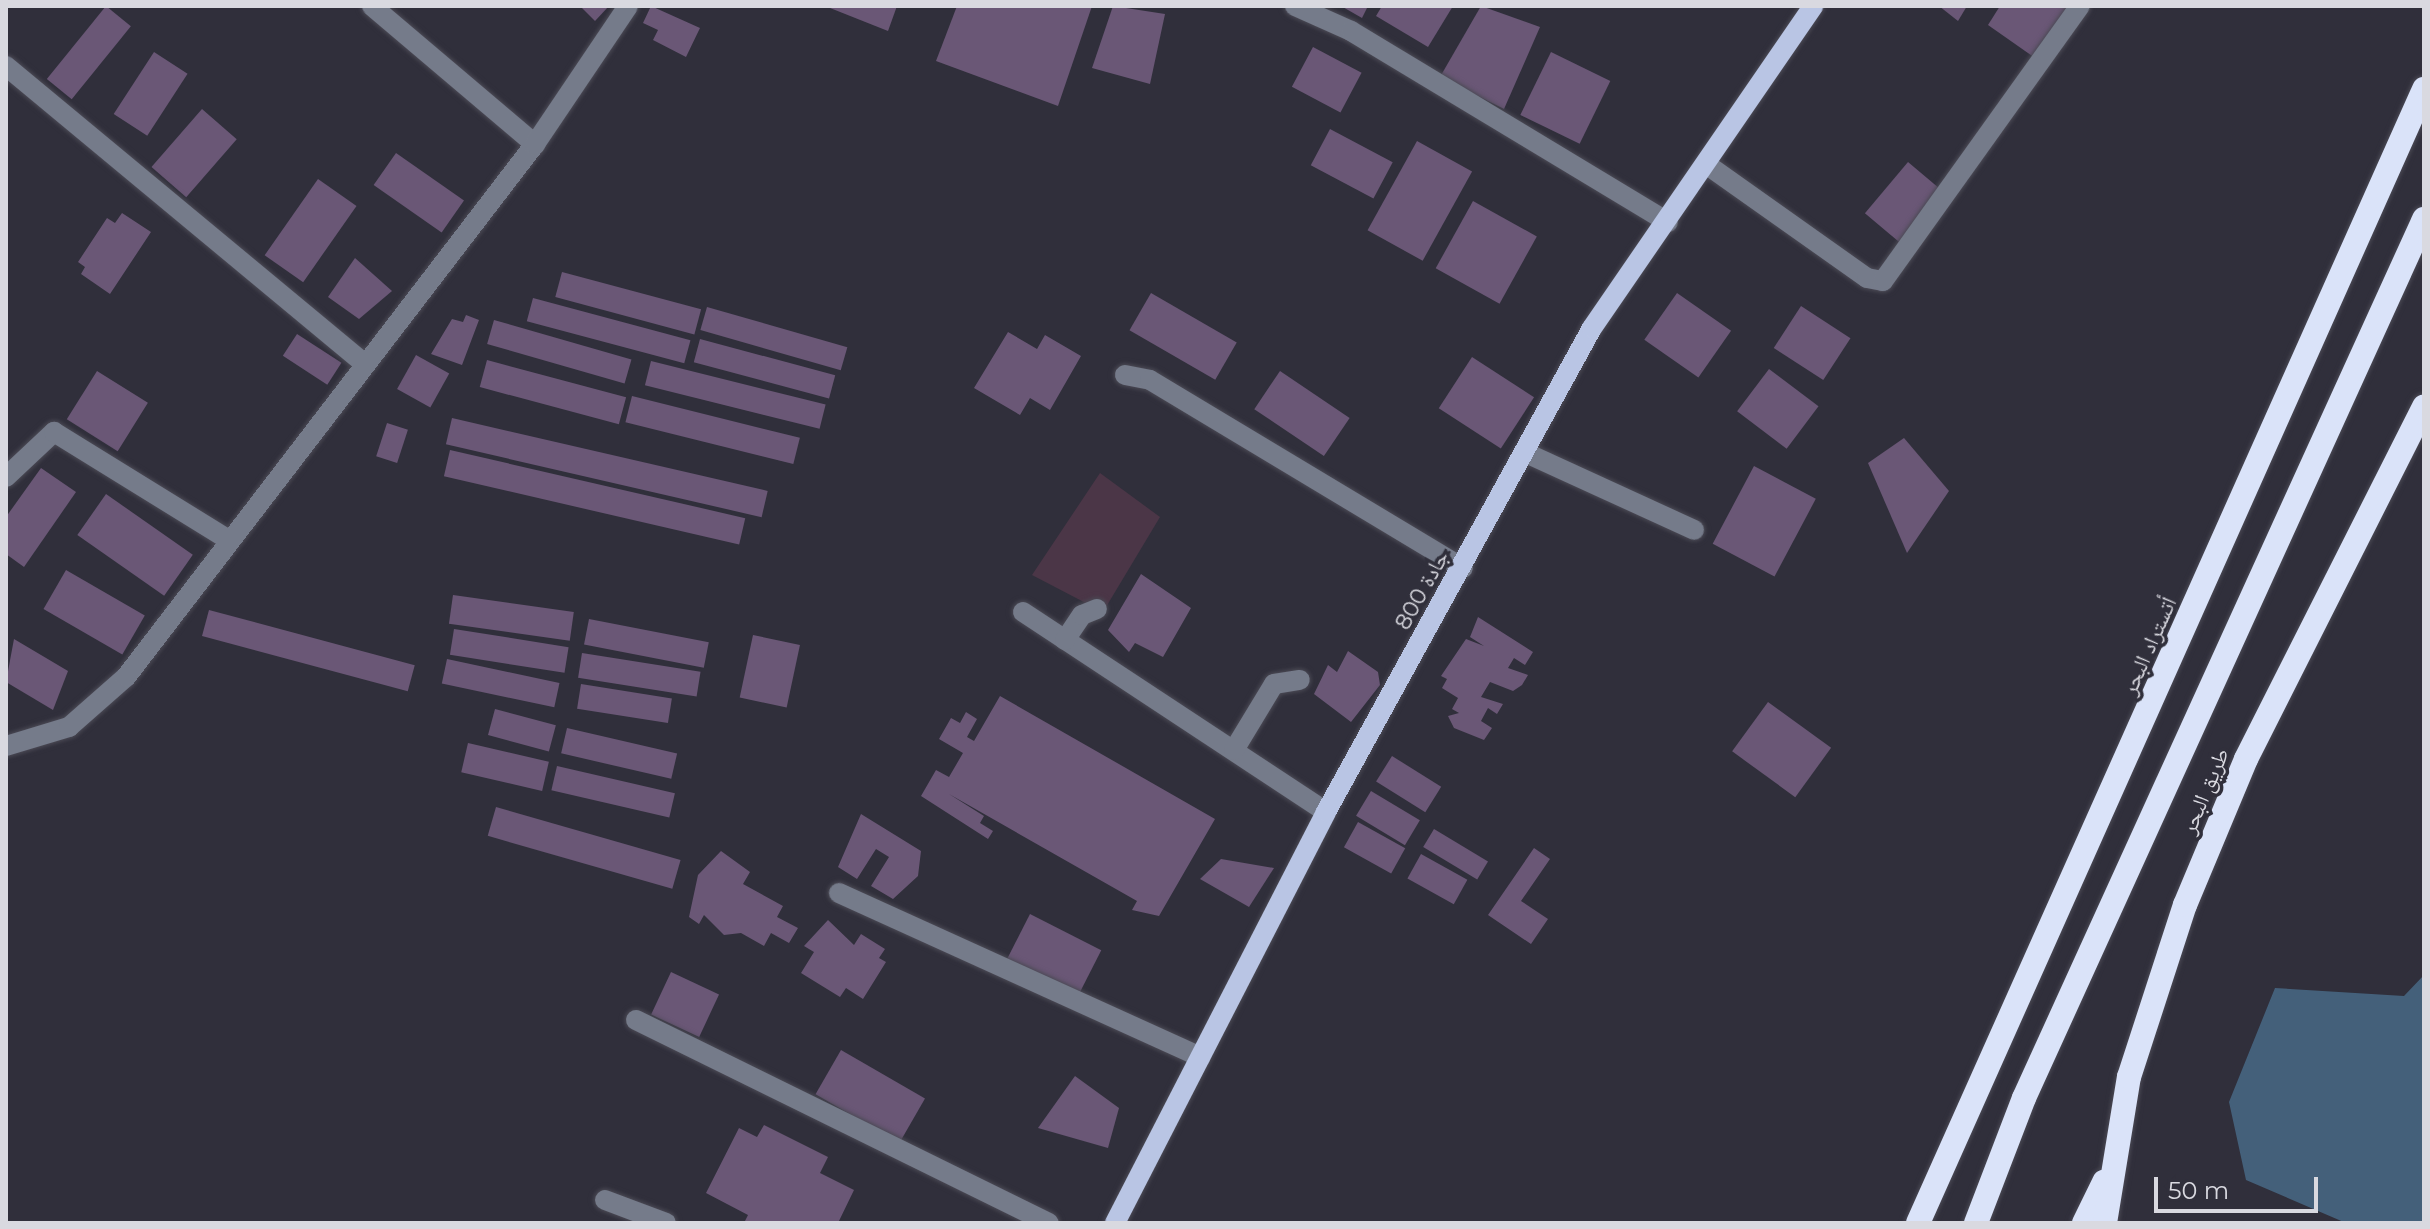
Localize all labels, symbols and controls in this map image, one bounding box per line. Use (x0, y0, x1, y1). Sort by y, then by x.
street label: جادة 800 (1389, 546, 1455, 634)
street label: أتستراد البحر (2116, 593, 2182, 699)
street label: طريق البحر (2175, 744, 2235, 838)
scale bar (2158, 1161, 2322, 1211)
text: 50 m (2168, 1176, 2229, 1205)

